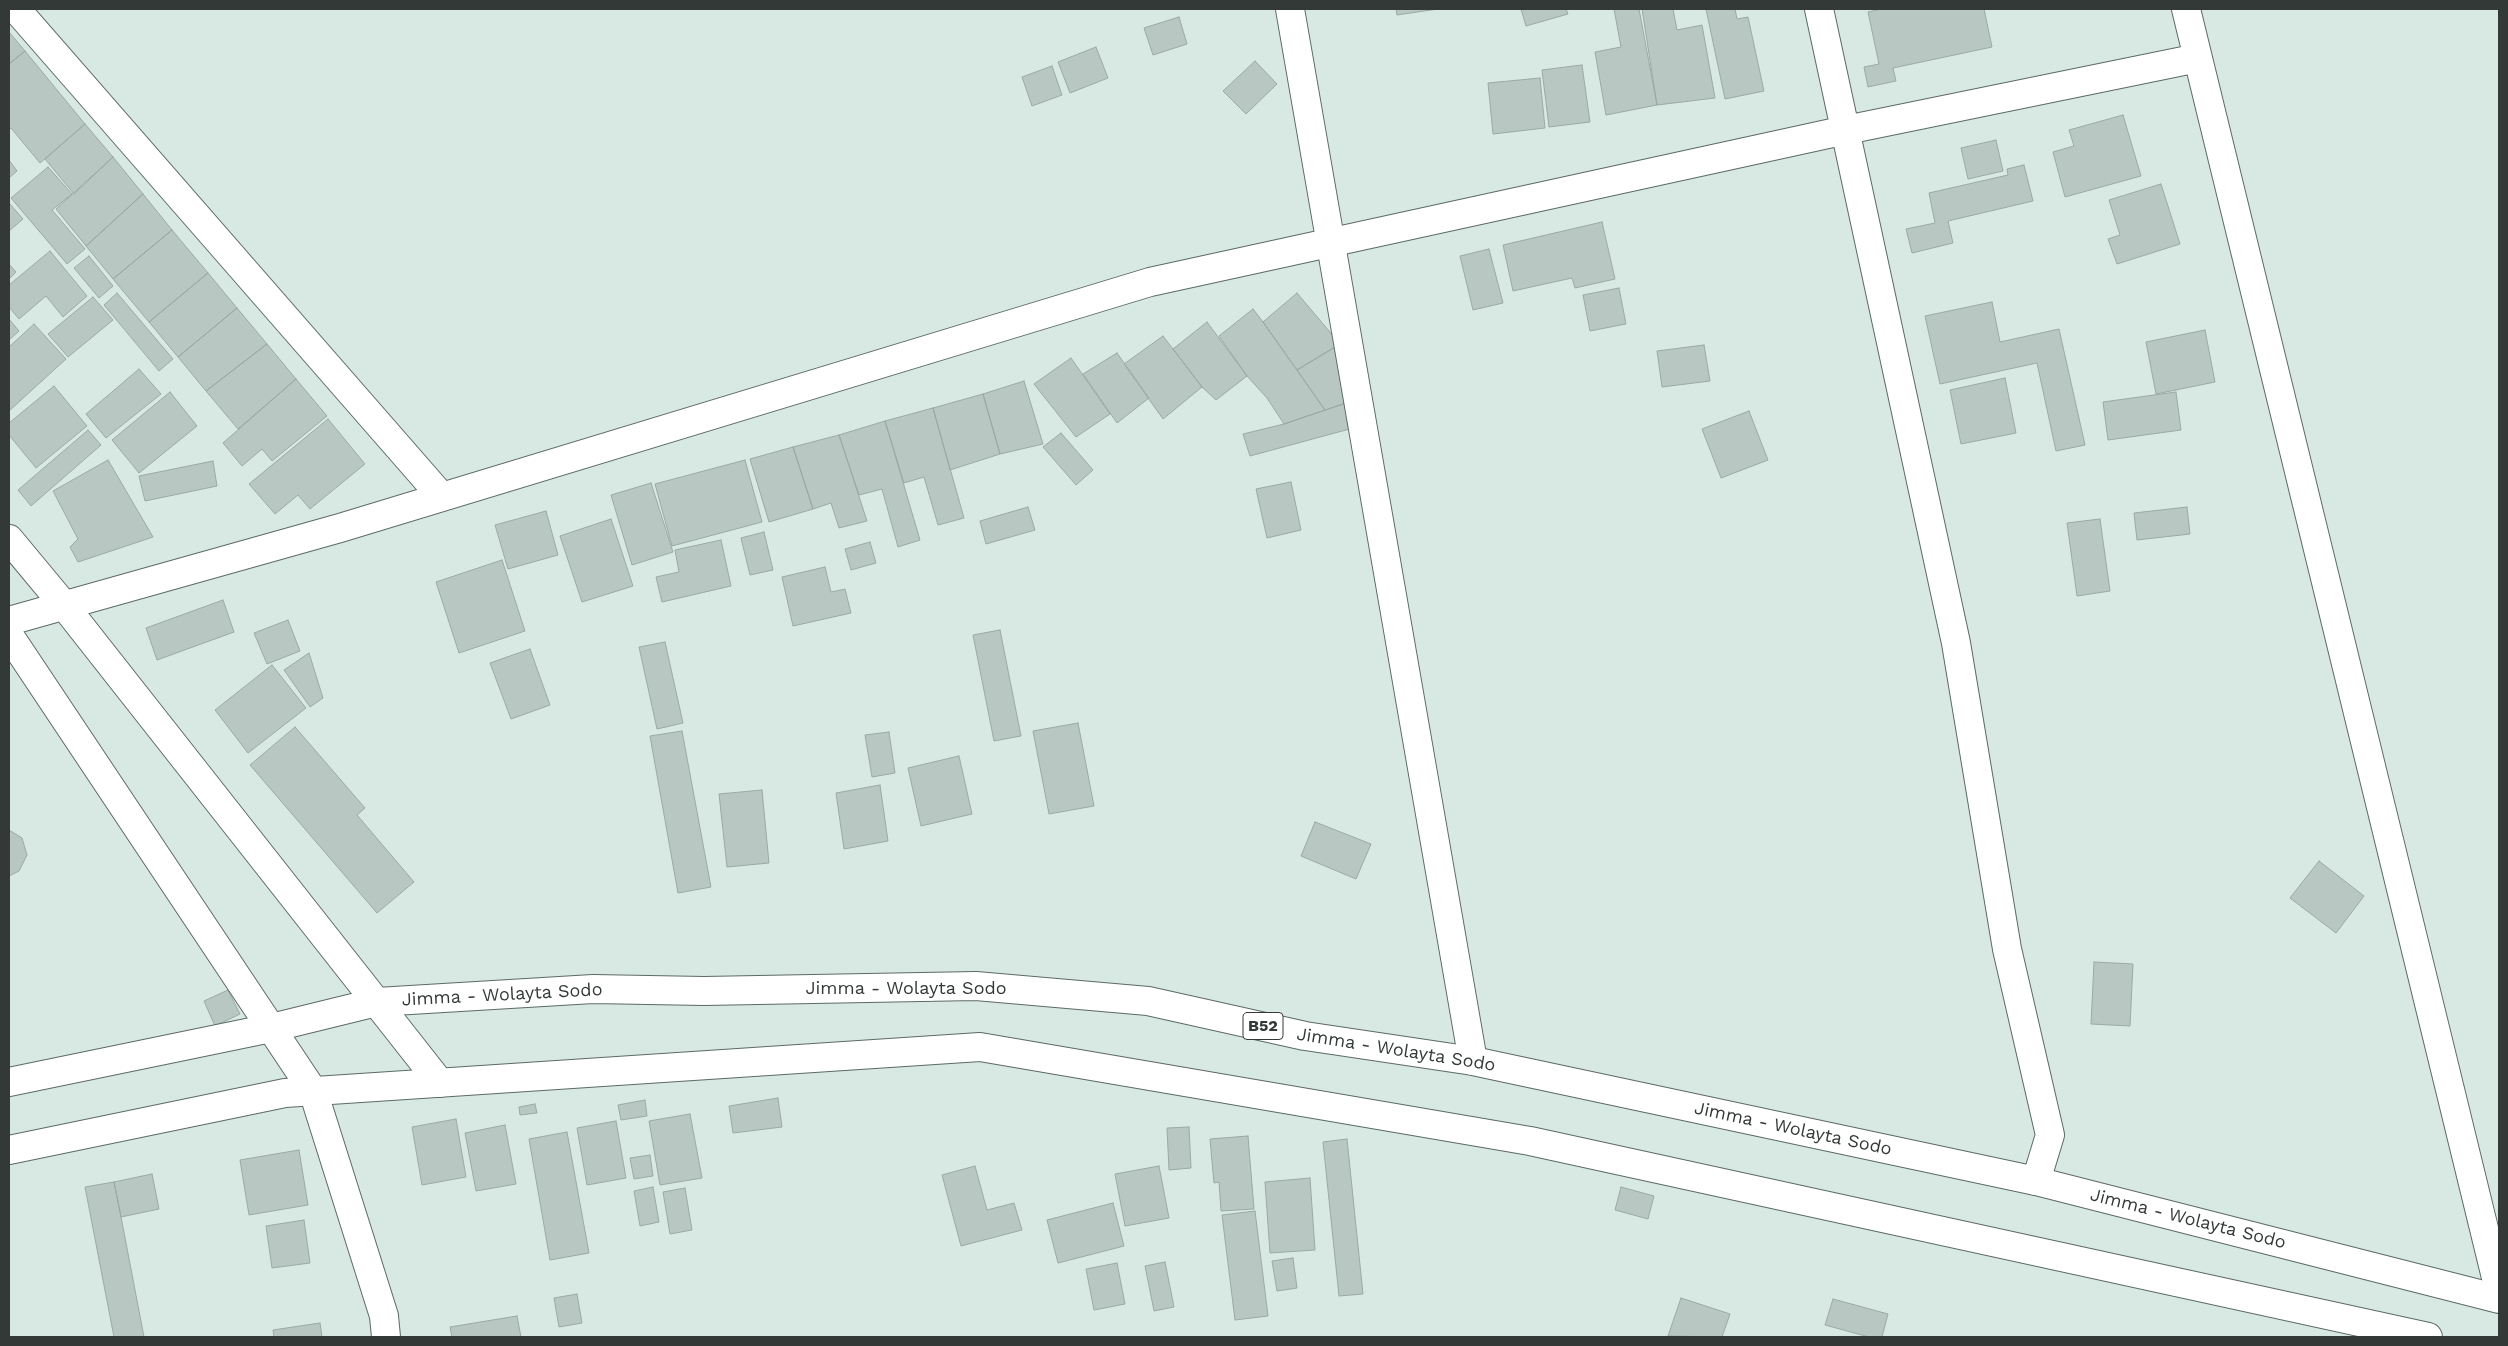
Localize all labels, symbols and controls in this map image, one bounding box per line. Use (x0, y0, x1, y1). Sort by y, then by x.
street label: Jimma - Wolayta Sodo (805, 978, 1007, 1000)
street label: Jimma - Wolayta Sodo (401, 979, 603, 1011)
road number: B52 (1243, 1012, 1283, 1040)
street label: Jimma - Wolayta Sodo (1295, 1024, 1497, 1076)
street label: Jimma - Wolayta Sodo (1692, 1098, 1894, 1160)
street label: Jimma - Wolayta Sodo (2088, 1184, 2288, 1254)

